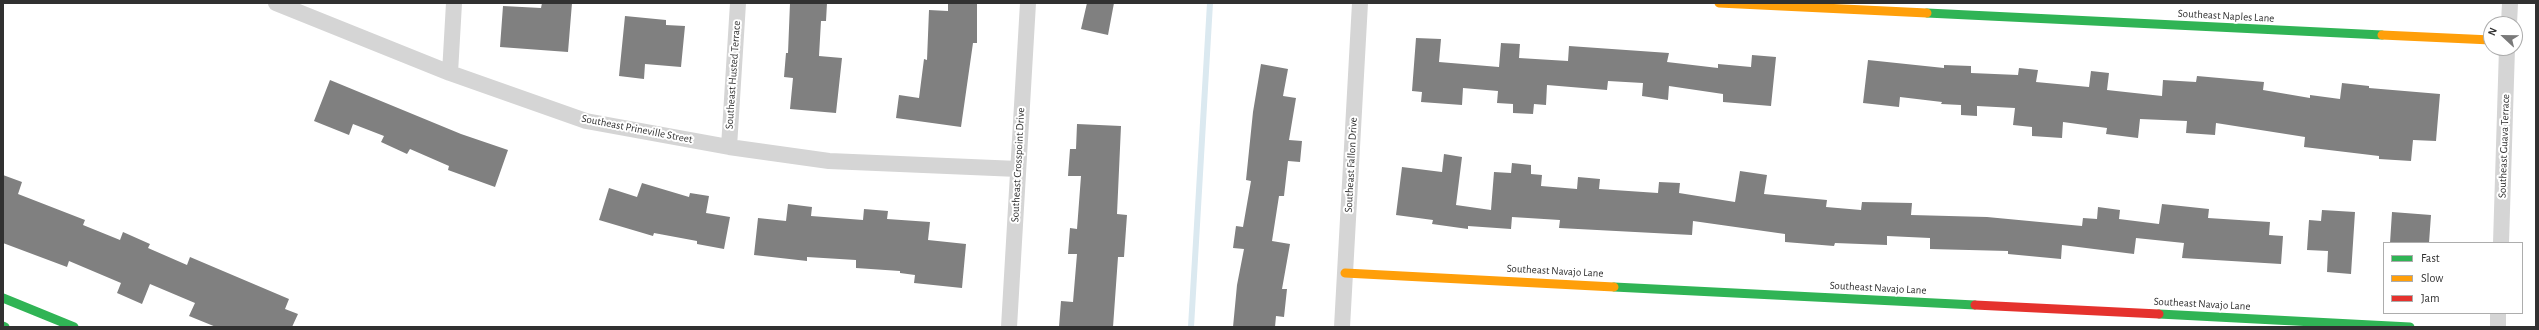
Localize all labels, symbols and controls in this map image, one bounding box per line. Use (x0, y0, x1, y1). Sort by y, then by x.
street label: Southeast Naples Lane (2177, 7, 2275, 25)
north arrow (2483, 16, 2523, 56)
street label: Southeast Husted Terrace (723, 20, 743, 130)
text: N (2486, 26, 2499, 37)
street label: Southeast Guava Terrace (2496, 94, 2512, 198)
street label: Southeast Crosspoint Drive (1008, 107, 1028, 223)
street label: Southeast Prineville Street (580, 112, 694, 146)
street label: Southeast Fallon Drive (1342, 117, 1360, 213)
legend (2383, 242, 2523, 314)
text: Fast (2421, 252, 2440, 264)
street label: Southeast Navajo Lane (1506, 262, 1604, 280)
text: Slow (2421, 272, 2443, 284)
street label: Southeast Navajo Lane (1829, 279, 1927, 297)
text: Jam (2421, 292, 2440, 304)
street label: Southeast Navajo Lane (2153, 295, 2251, 313)

